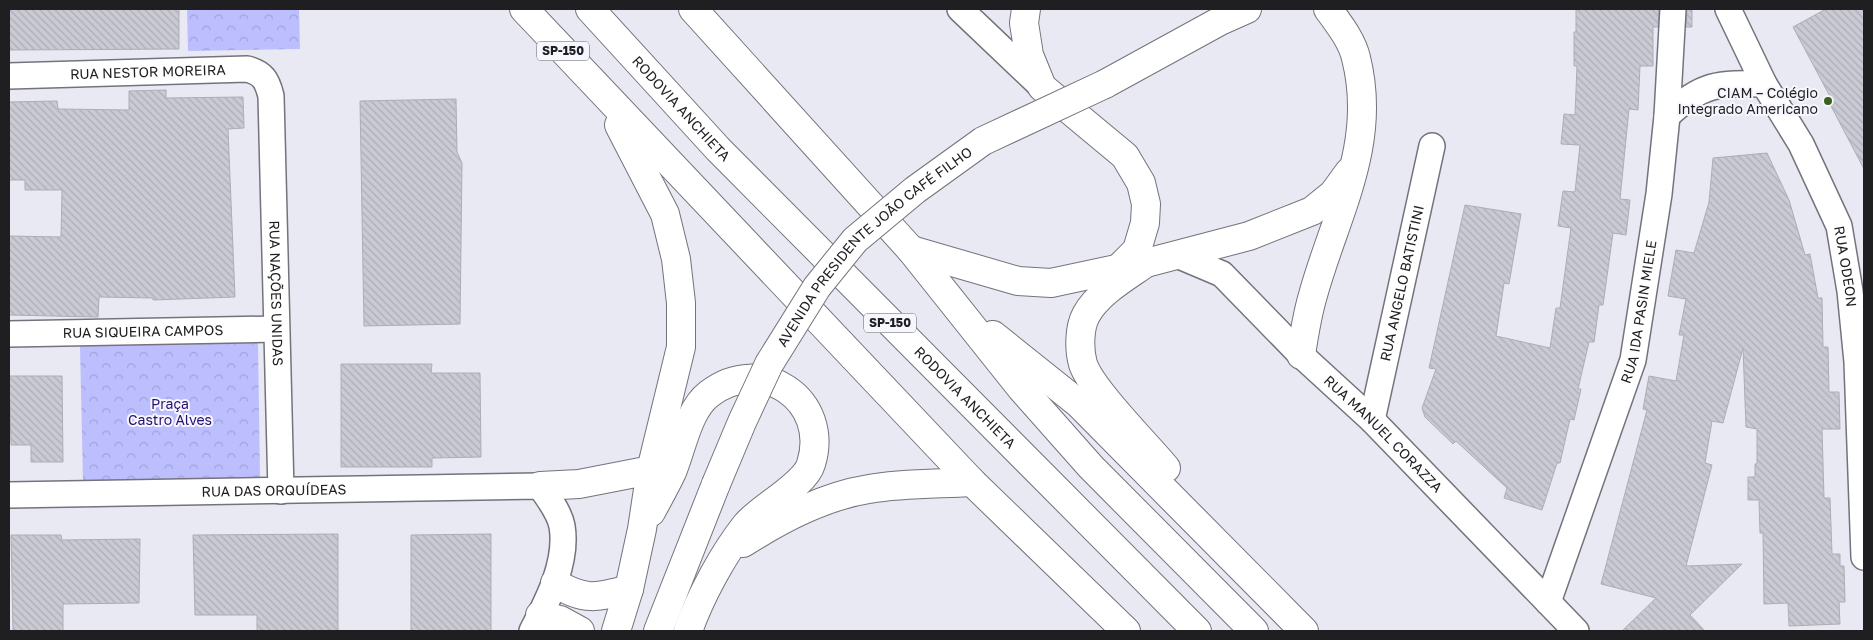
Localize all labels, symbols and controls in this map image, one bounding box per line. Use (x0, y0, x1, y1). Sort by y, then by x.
road number: SP-150 (537, 41, 589, 60)
street label: RODOVIA ANCHIETA (629, 52, 734, 165)
street label: RUA NESTOR MOREIRA (70, 61, 227, 82)
place label: CIAM – Colégio Integrado Americano (1677, 84, 1818, 117)
marker: CIAM – Colégio Integrado Americano (1822, 95, 1834, 107)
street label: AVENIDA PRESIDENTE JOÃO CAFÉ FILHO (773, 143, 975, 350)
street label: RUA ANGELO BATISTINI (1376, 204, 1427, 363)
street label: RUA NAÇÕES UNIDAS (266, 220, 287, 366)
street label: RUA ODEON (1831, 225, 1861, 308)
street label: RUA IDA PASIN MIELE (1617, 239, 1660, 385)
road number: SP-150 (864, 314, 916, 332)
street label: RUA SIQUEIRA CAMPOS (62, 321, 223, 341)
street label: RODOVIA ANCHIETA (911, 343, 1020, 452)
street label: RUA MANUEL CORAZZA (1321, 371, 1447, 496)
park label: Praça Castro Alves (128, 395, 212, 428)
street label: RUA DAS ORQUÍDEAS (201, 480, 347, 500)

